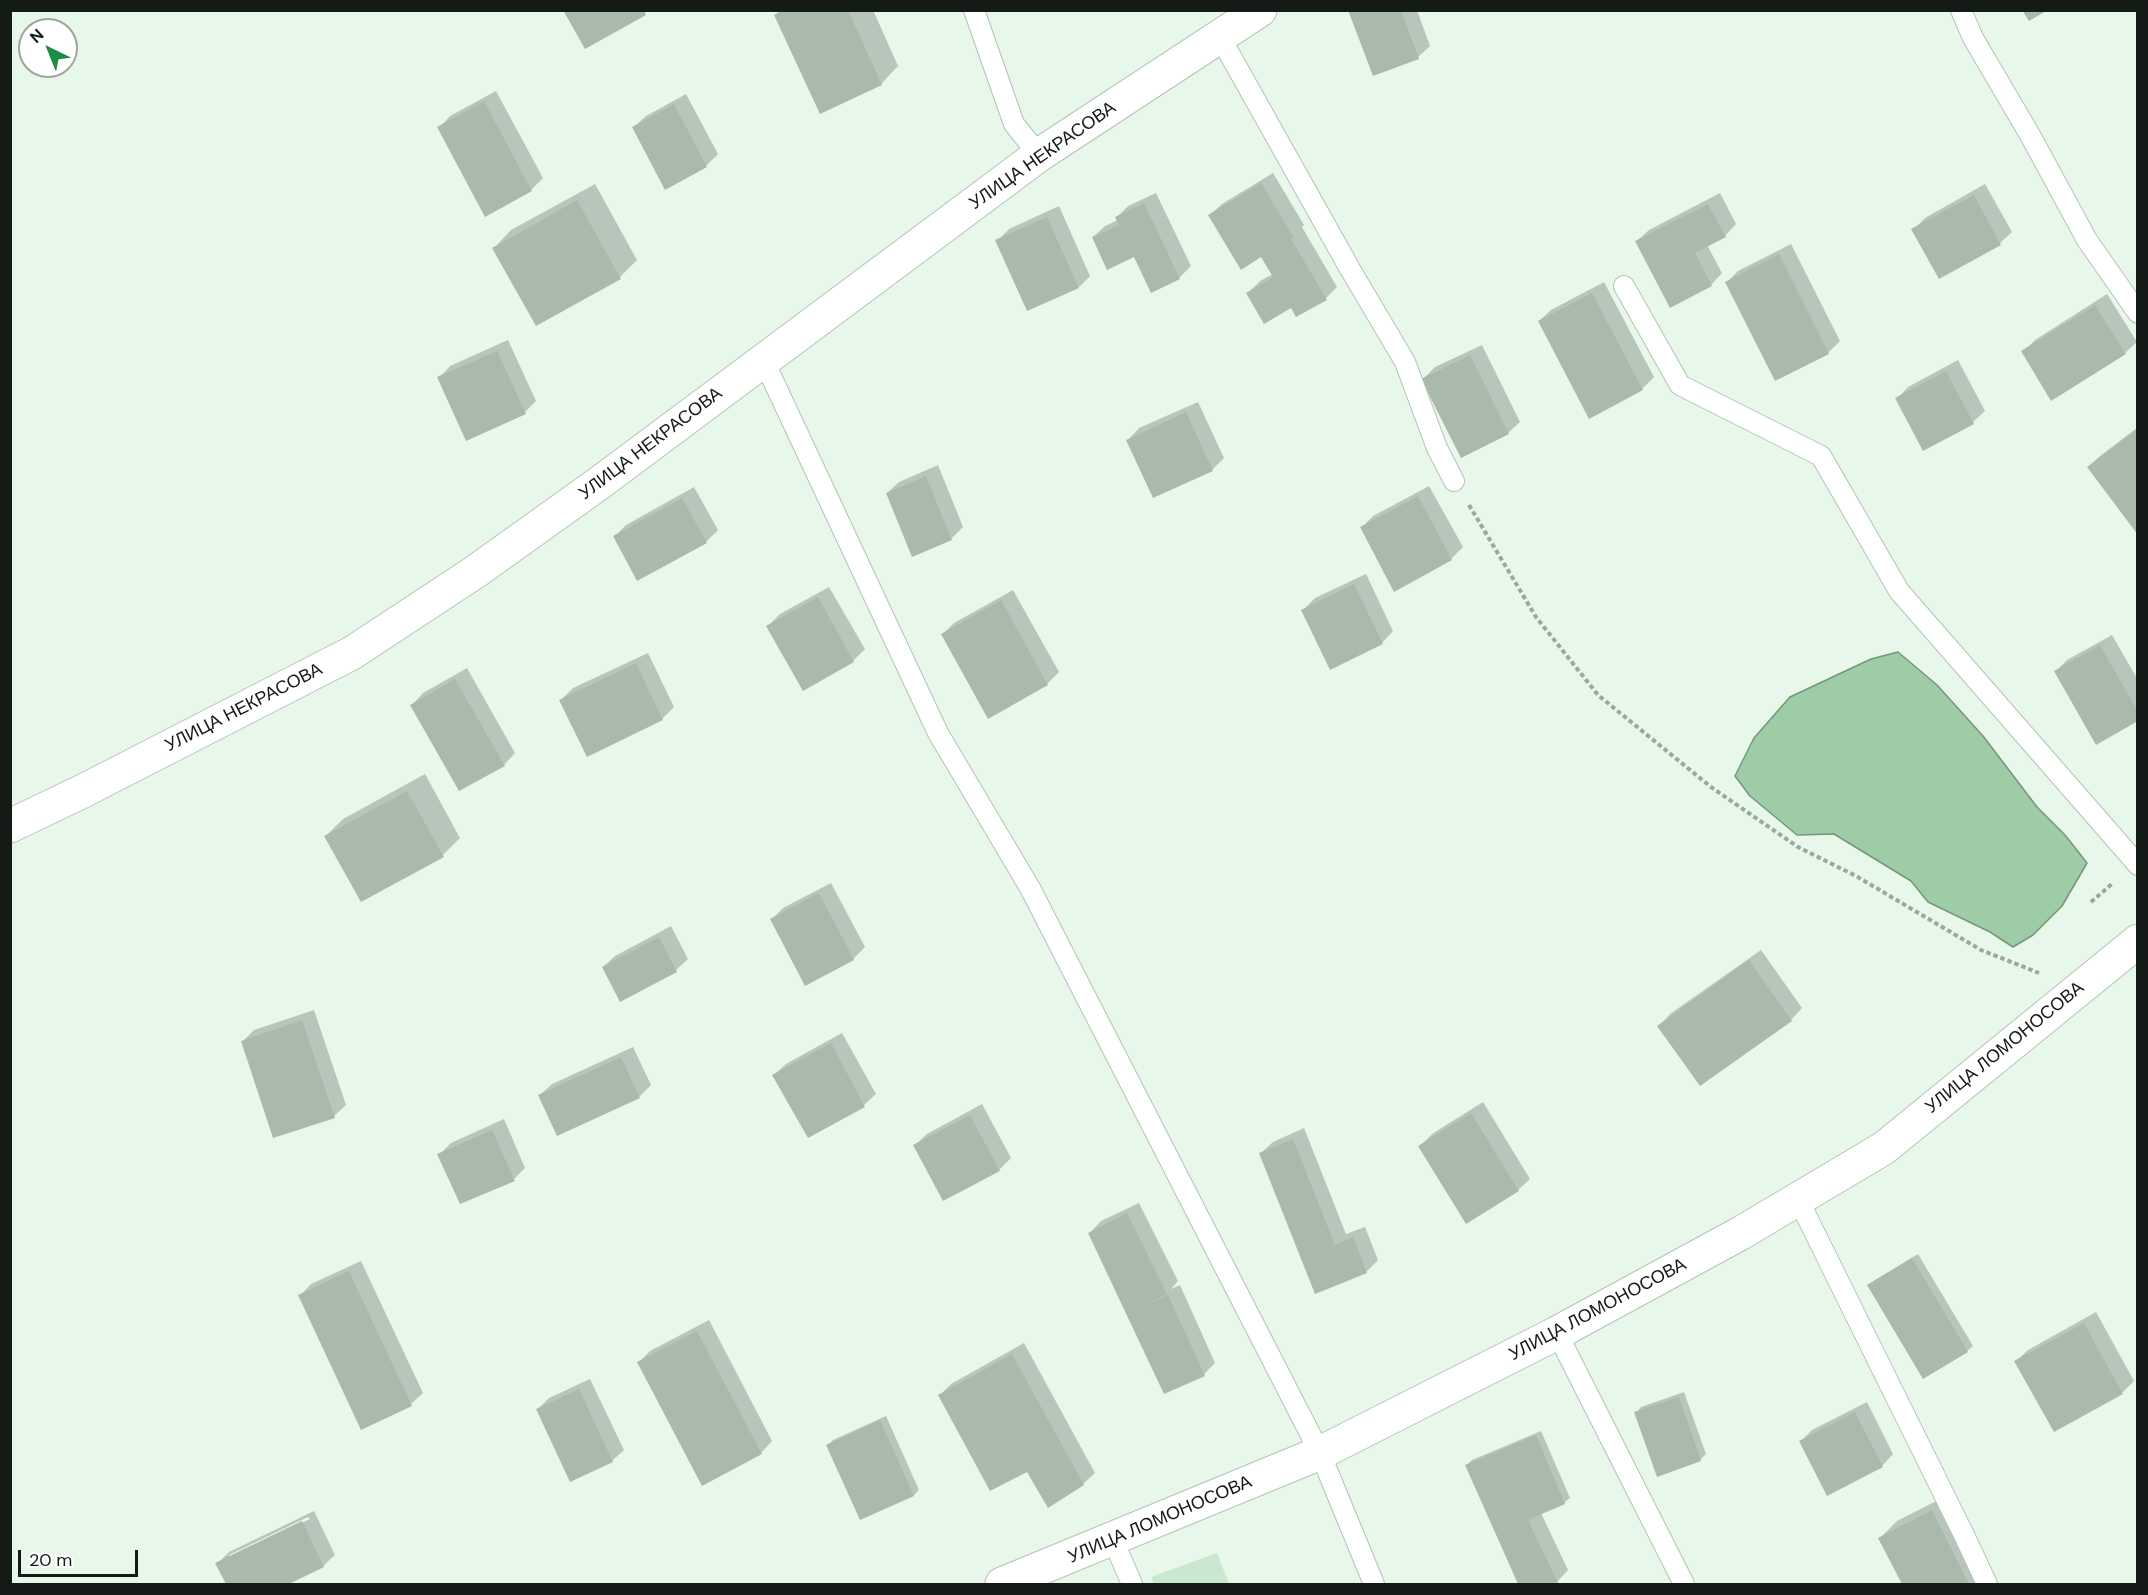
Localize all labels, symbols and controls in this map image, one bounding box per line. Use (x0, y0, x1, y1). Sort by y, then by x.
north arrow (18, 18, 78, 78)
text: N (25, 24, 48, 48)
street label: УЛИЦА НЕКРАСОВА (966, 97, 1120, 215)
street label: УЛИЦА НЕКРАСОВА (575, 383, 727, 505)
street label: УЛИЦА НЕКРАСОВА (162, 659, 326, 757)
street label: УЛИЦА ЛОМОНОСОВА (1921, 977, 2089, 1119)
street label: УЛИЦА ЛОМОНОСОВА (1506, 1254, 1690, 1366)
street label: УЛИЦА ЛОМОНОСОВА (1065, 1471, 1255, 1569)
scale bar (21, 1538, 141, 1576)
text: 20 m (29, 1548, 72, 1572)

